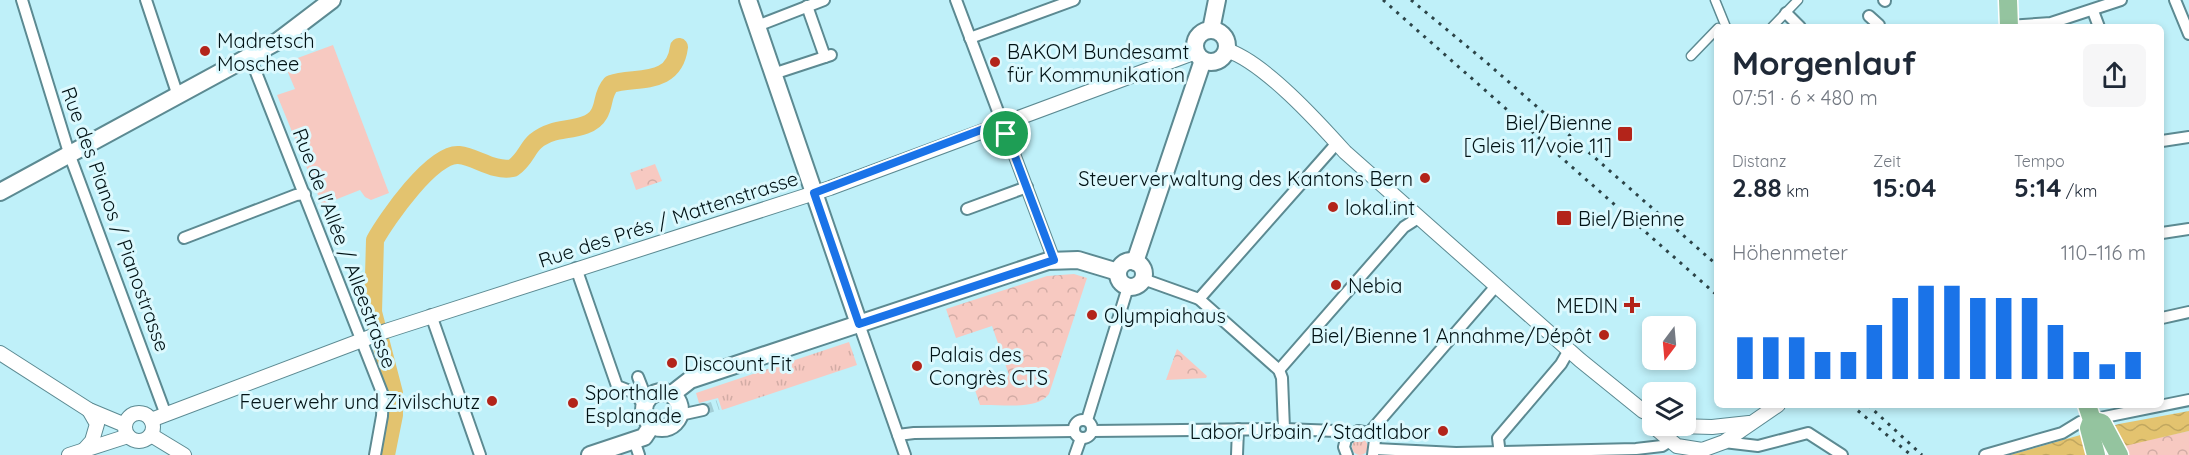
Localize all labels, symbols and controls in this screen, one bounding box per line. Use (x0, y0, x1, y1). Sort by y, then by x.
place label: Madretsch Moschee (217, 28, 315, 76)
place label: BAKOM Bundesamt für Kommunikation (1007, 39, 1189, 87)
text: Morgenlauf (1732, 42, 1916, 83)
marker: Madretsch Moschee (198, 44, 212, 58)
button: share (2083, 44, 2146, 107)
marker: BAKOM Bundesamt für Kommunikation (988, 55, 1002, 69)
street label: Rue des Pianos / Pianostrasse (56, 83, 176, 355)
text: 07:51 · 6 × 480 m (1732, 85, 1878, 110)
pin (980, 108, 1031, 159)
place label: Biel/Bienne [Gleis 11/voie 11] (1464, 110, 1612, 158)
icon: arrive (989, 117, 1022, 150)
street label: Rue de l'Allée / Alleestrasse (288, 125, 402, 371)
marker: Biel/Bienne [Gleis 11/voie 11] (1616, 125, 1634, 143)
text: Distanz (1732, 151, 1786, 171)
text: Zeit (1873, 151, 1901, 171)
text: Tempo (2014, 151, 2065, 171)
street label: Rue des Prés / Mattenstrasse (535, 165, 801, 273)
place label: Steuerverwaltung des Kantons Bern (1078, 166, 1413, 191)
marker: Steuerverwaltung des Kantons Bern (1418, 171, 1432, 185)
text: 2.88 (1732, 171, 1782, 204)
text: 15:04 (1873, 171, 1936, 204)
text: 5:14 (2014, 171, 2061, 204)
text: km (1782, 181, 1809, 201)
text: /km (2061, 181, 2097, 201)
place label: lokal.int (1345, 195, 1415, 220)
marker: lokal.int (1326, 200, 1340, 214)
place label: Biel/Bienne (1578, 206, 1685, 231)
marker: Biel/Bienne (1555, 209, 1573, 227)
text: Höhenmeter (1732, 240, 1848, 265)
text: 110–116 m (2061, 240, 2146, 265)
place label: Nebia (1348, 273, 1402, 298)
marker: Nebia (1329, 278, 1343, 292)
place label: MEDIN (1556, 293, 1618, 318)
marker: MEDIN (1623, 296, 1641, 314)
place label: Olympiahaus (1104, 303, 1226, 328)
marker: Olympiahaus (1085, 308, 1099, 322)
north arrow (1642, 316, 1696, 370)
map controls (1642, 316, 1696, 436)
place label: Biel/Bienne 1 Annahme/Dépôt (1311, 323, 1592, 348)
marker: Biel/Bienne 1 Annahme/Dépôt (1597, 328, 1611, 342)
place label: Palais des Congrès CTS (929, 342, 1048, 390)
place label: Discount Fit (684, 351, 792, 376)
marker: Discount Fit (665, 356, 679, 370)
marker: Palais des Congrès CTS (910, 359, 924, 373)
place label: Sporthalle Esplanade (585, 380, 682, 428)
button: layers (1642, 382, 1696, 436)
place label: Feuerwehr und Zivilschutz (239, 389, 480, 414)
marker: Feuerwehr und Zivilschutz (485, 394, 499, 408)
marker: Sporthalle Esplanade (566, 396, 580, 410)
place label: Labor Urbain / Stadtlabor (1190, 419, 1431, 444)
marker: Labor Urbain / Stadtlabor (1436, 424, 1450, 438)

